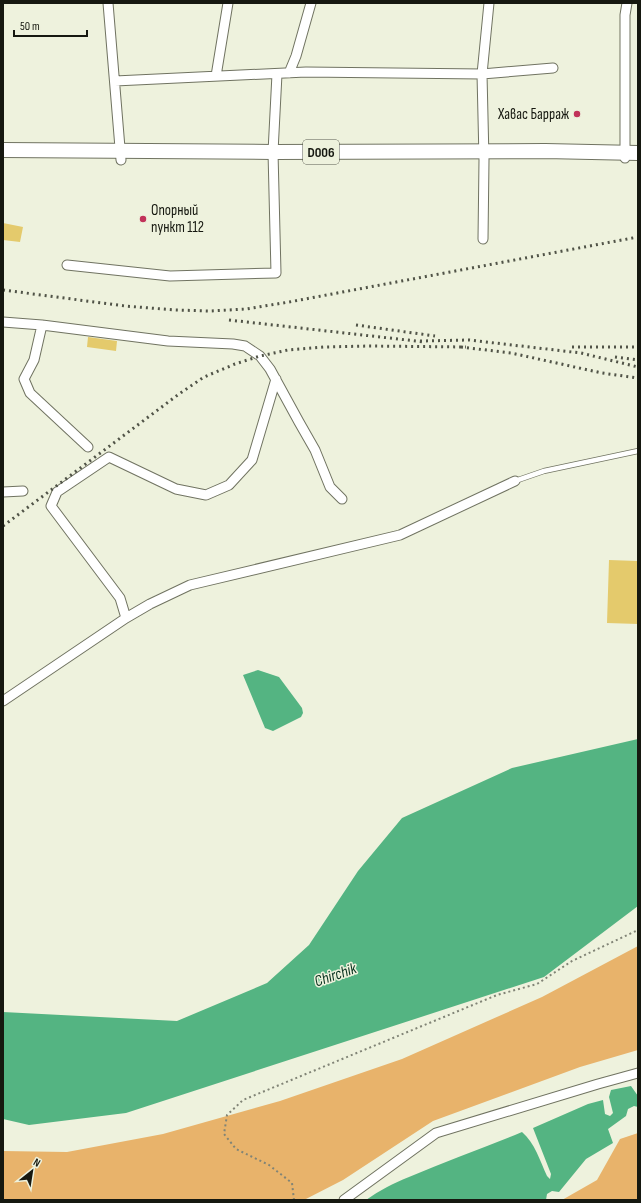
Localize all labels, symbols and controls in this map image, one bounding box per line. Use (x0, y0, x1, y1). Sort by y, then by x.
scale bar (14, 12, 87, 38)
text: 50 m (20, 19, 40, 34)
place label: Хавас Барраж (497, 105, 569, 124)
marker: Хавас Барраж (572, 109, 582, 119)
road number: D006 (303, 140, 339, 164)
place label: Опорный пункт 112 (151, 201, 204, 237)
marker: Опорный пункт 112 (138, 214, 148, 224)
water label: Chirchik (312, 959, 360, 991)
north arrow (12, 1151, 52, 1191)
text: N (31, 1156, 43, 1170)

